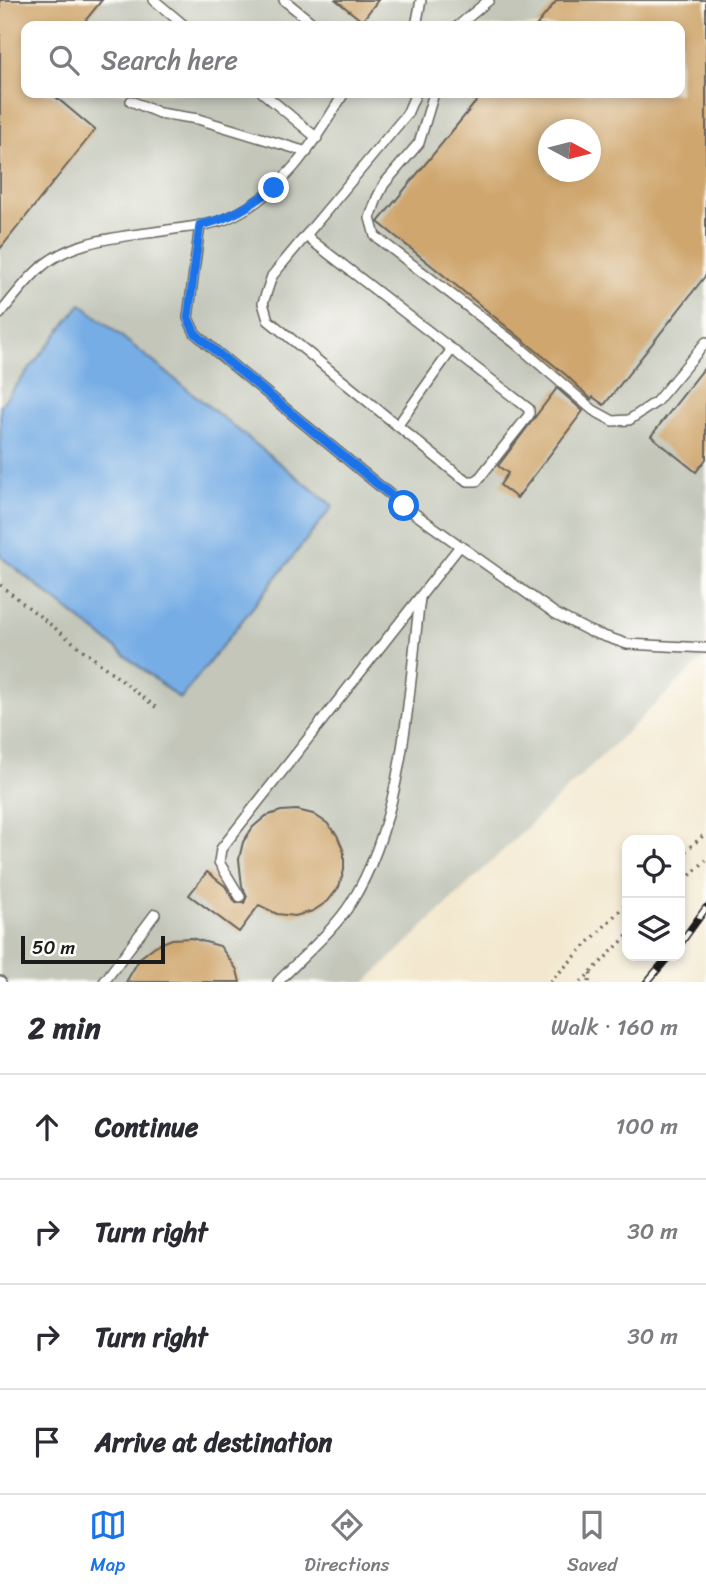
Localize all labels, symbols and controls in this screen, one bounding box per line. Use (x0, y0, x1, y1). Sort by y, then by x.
search box (21, 21, 685, 98)
text: Search here (101, 37, 238, 83)
icon: search (45, 41, 83, 79)
north arrow (538, 119, 601, 182)
route end (258, 172, 289, 203)
route start (388, 490, 419, 521)
map controls (622, 835, 685, 961)
button: locate (622, 835, 685, 898)
button: layers (622, 898, 685, 961)
text: 50 m (32, 931, 75, 964)
scale bar (21, 933, 164, 965)
text: 2 min (28, 1001, 101, 1055)
text: Walk · 160 m (551, 1007, 678, 1048)
text: Continue (95, 1104, 198, 1150)
text: 100 m (615, 1106, 678, 1147)
icon: ahead (28, 1108, 66, 1146)
text: Turn right (95, 1209, 208, 1255)
text: 30 m (627, 1211, 678, 1252)
icon: right (28, 1213, 66, 1251)
text: Turn right (95, 1314, 208, 1360)
text: 30 m (627, 1316, 678, 1357)
icon: right (28, 1318, 66, 1356)
text: Arrive at destination (95, 1419, 332, 1465)
icon: arrive (28, 1423, 66, 1461)
tab: Map (89, 1506, 127, 1581)
tab: Directions (304, 1506, 390, 1581)
tab: Saved (567, 1506, 617, 1581)

